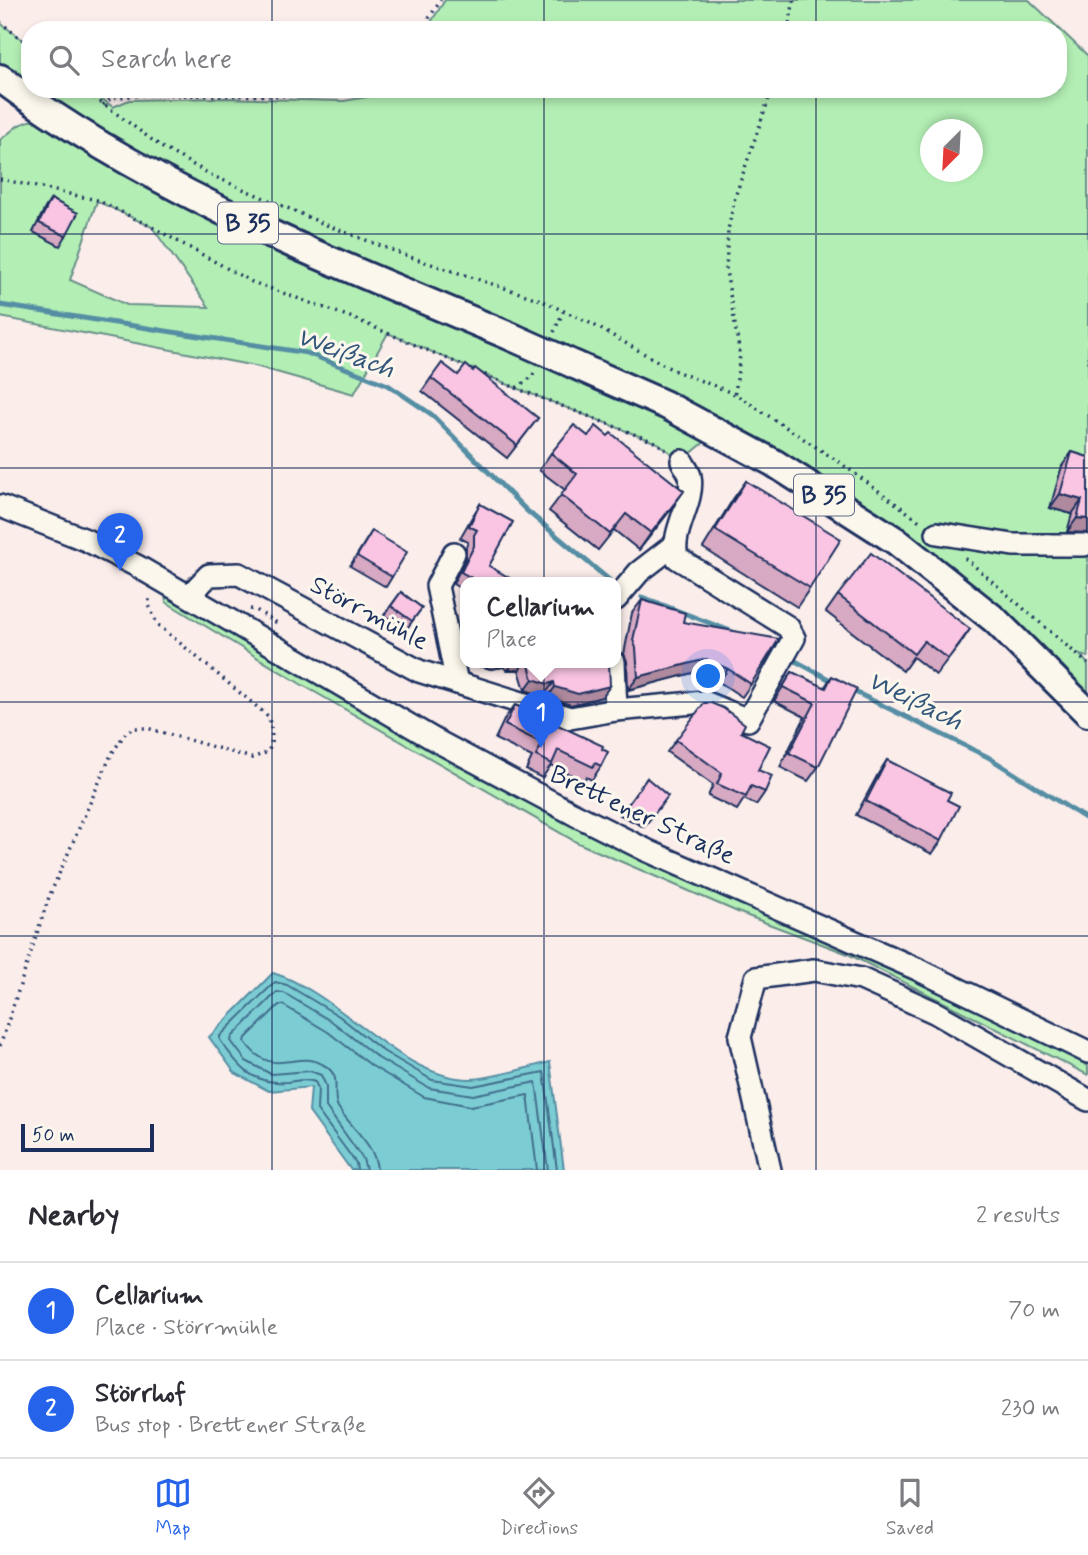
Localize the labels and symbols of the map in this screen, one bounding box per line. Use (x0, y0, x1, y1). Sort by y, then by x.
north arrow (920, 119, 983, 182)
road number: B 35 (218, 202, 278, 244)
water label: Weißach (291, 319, 399, 388)
road number: B 35 (794, 474, 854, 516)
pin: 2 (97, 513, 143, 571)
street label: Störrmühle (304, 568, 434, 659)
your location (691, 659, 725, 693)
water label: Weißach (861, 662, 969, 740)
pin: 1 (518, 690, 564, 748)
street label: Brettener Straße (544, 758, 740, 874)
scale bar (21, 1121, 154, 1153)

